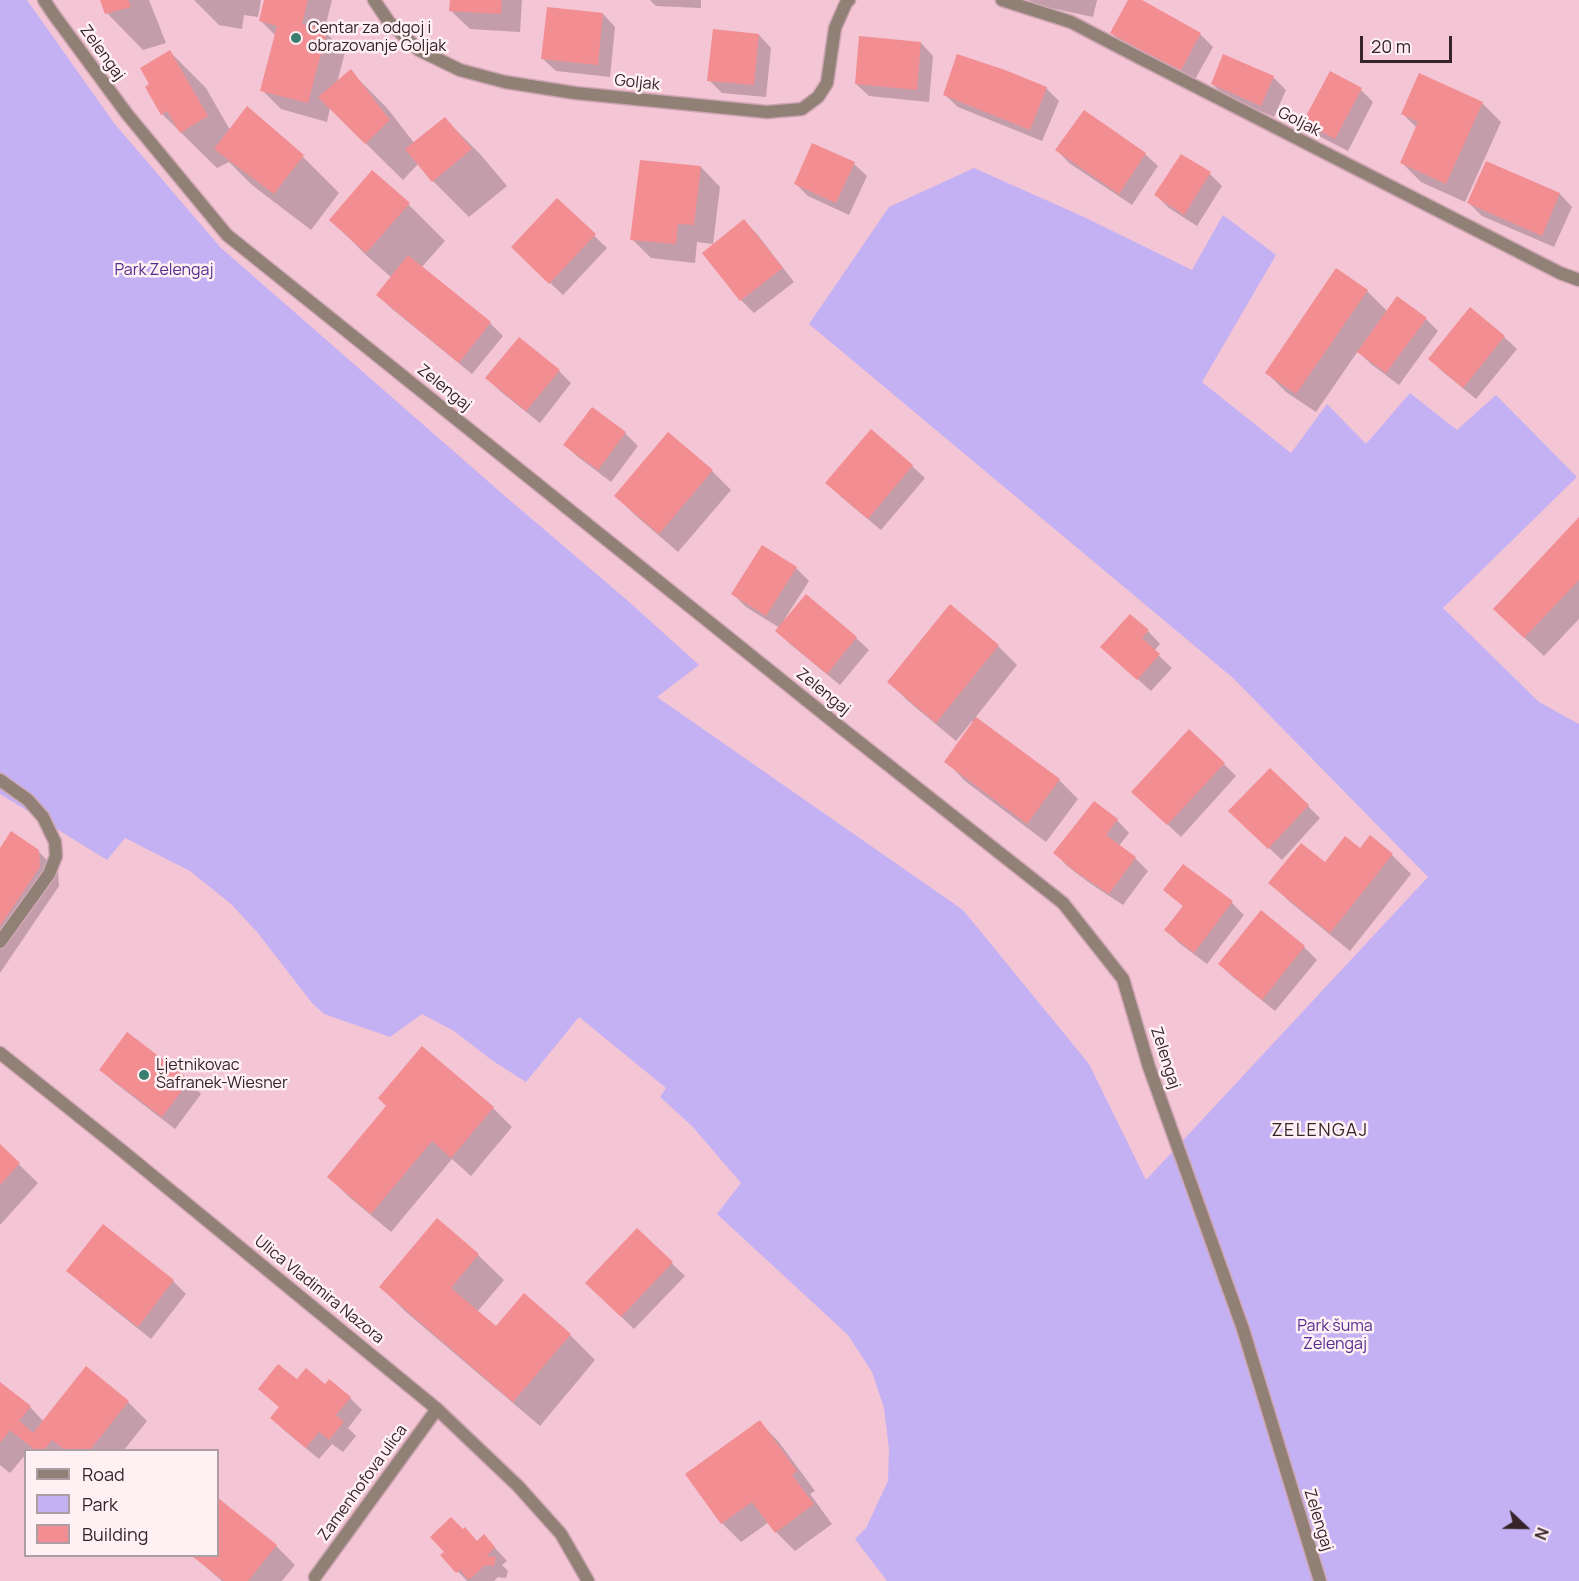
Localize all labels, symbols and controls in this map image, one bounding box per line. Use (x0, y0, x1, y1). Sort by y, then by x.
place label: Centar za odgoj i obrazovanje Goljak (308, 19, 446, 57)
street label: Zelengaj (75, 22, 129, 84)
scale bar (1363, 24, 1454, 62)
marker: Centar za odgoj i obrazovanje Goljak (289, 31, 303, 45)
text: 20 m (1371, 34, 1411, 58)
street label: Goljak (613, 71, 661, 95)
street label: Goljak (1274, 103, 1324, 141)
park label: Park Zelengaj (115, 261, 213, 281)
street label: Zelengaj (413, 360, 475, 416)
street label: Zelengaj (792, 664, 854, 720)
street label: Zelengaj (1146, 1025, 1184, 1091)
place label: Ljetnikovac Šafranek-Wiesner (156, 1056, 288, 1094)
marker: Ljetnikovac Šafranek-Wiesner (137, 1068, 151, 1082)
district label: ZELENGAJ (1271, 1120, 1369, 1142)
street label: Ulica Vladimira Nazora (250, 1232, 388, 1348)
park label: Park šuma Zelengaj (1297, 1317, 1373, 1355)
street label: Zamenhofova ulica (314, 1421, 412, 1545)
legend (24, 1449, 219, 1557)
text: Road (82, 1462, 125, 1486)
street label: Zelengaj (1299, 1487, 1337, 1553)
text: Park (82, 1492, 118, 1516)
north arrow (1495, 1497, 1555, 1557)
text: Building (82, 1522, 148, 1546)
text: N (1529, 1524, 1554, 1543)

